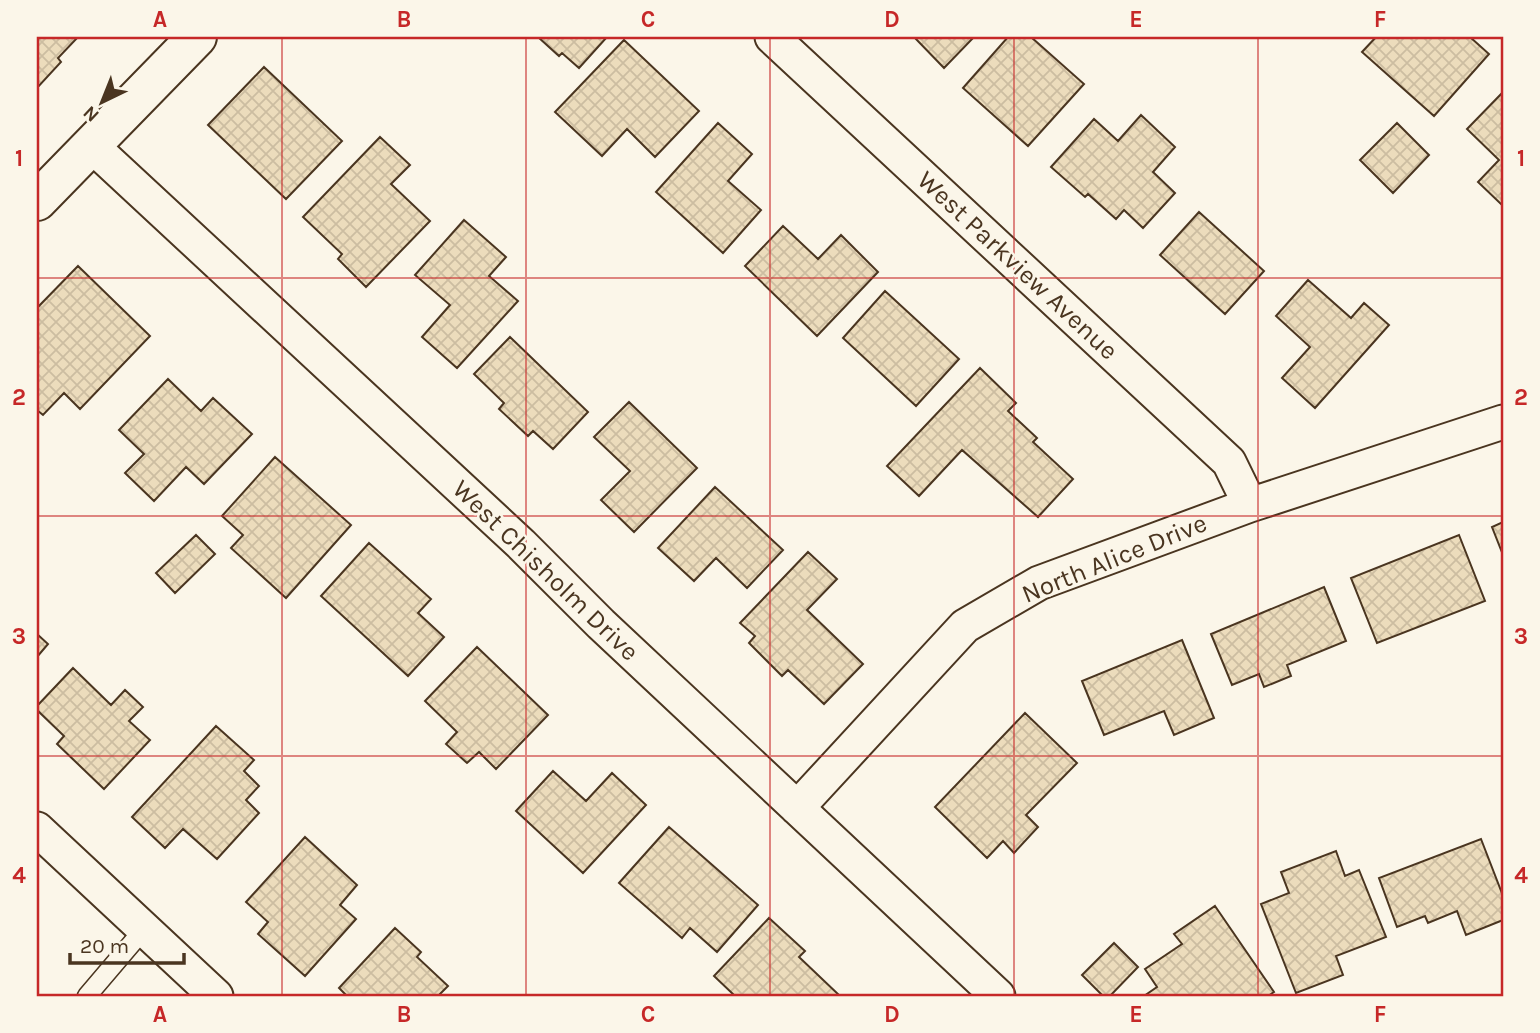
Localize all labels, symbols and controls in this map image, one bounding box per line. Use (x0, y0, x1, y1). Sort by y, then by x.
text: A (153, 6, 167, 33)
text: B (397, 6, 411, 33)
text: C (641, 6, 655, 33)
text: D (884, 6, 900, 33)
text: E (1129, 6, 1143, 33)
text: F (1374, 6, 1386, 33)
north arrow (66, 66, 136, 136)
text: N (79, 101, 104, 126)
text: 1 (15, 145, 23, 172)
text: 1 (1517, 145, 1525, 172)
street label: West Parkview Avenue (911, 164, 1124, 366)
text: 2 (12, 384, 26, 411)
text: 2 (1514, 384, 1528, 411)
street label: West Chisholm Drive (446, 473, 645, 667)
street label: North Alice Drive (1017, 507, 1211, 610)
text: 3 (12, 623, 26, 650)
text: 3 (1514, 623, 1528, 650)
text: 4 (12, 862, 26, 889)
text: 4 (1514, 862, 1528, 889)
scale bar (70, 921, 184, 965)
text: 20 m (80, 934, 129, 958)
text: A (153, 1001, 167, 1028)
text: B (397, 1001, 411, 1028)
text: C (641, 1001, 655, 1028)
text: D (884, 1001, 900, 1028)
text: E (1129, 1001, 1143, 1028)
text: F (1374, 1001, 1386, 1028)

